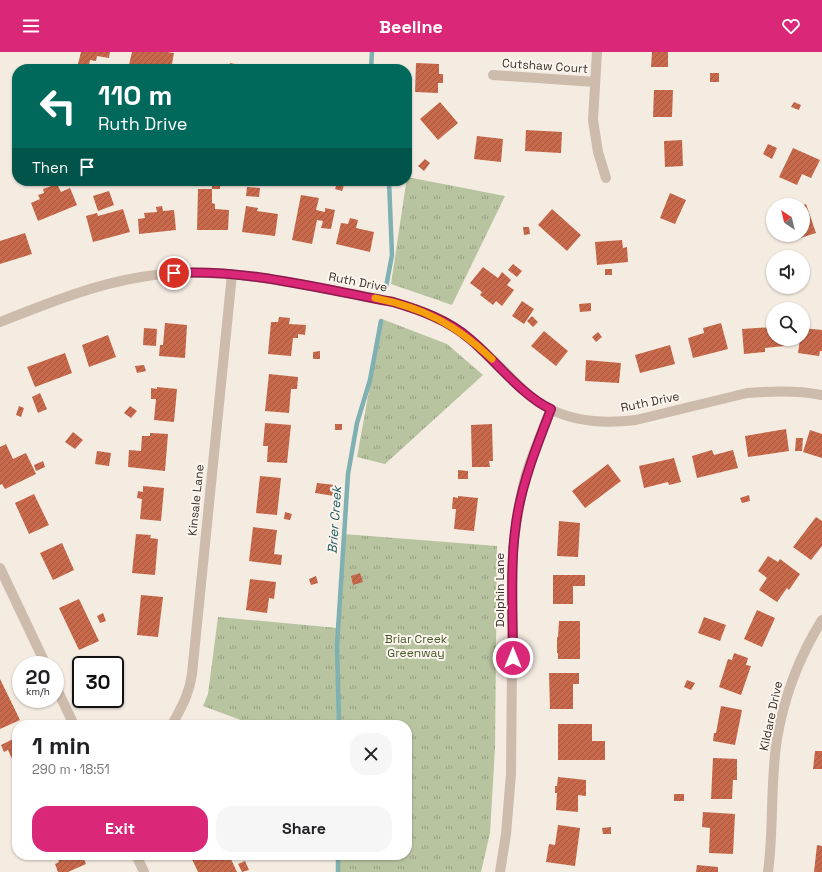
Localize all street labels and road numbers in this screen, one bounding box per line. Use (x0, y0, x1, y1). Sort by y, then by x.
street label: Cutshaw Court (501, 55, 589, 77)
street label: Ruth Drive (327, 268, 389, 296)
street label: Ruth Drive (619, 388, 681, 416)
street label: Kinsale Lane (184, 463, 208, 537)
street label: Dolphin Lane (492, 553, 508, 627)
street label: Kildare Drive (756, 680, 786, 752)

